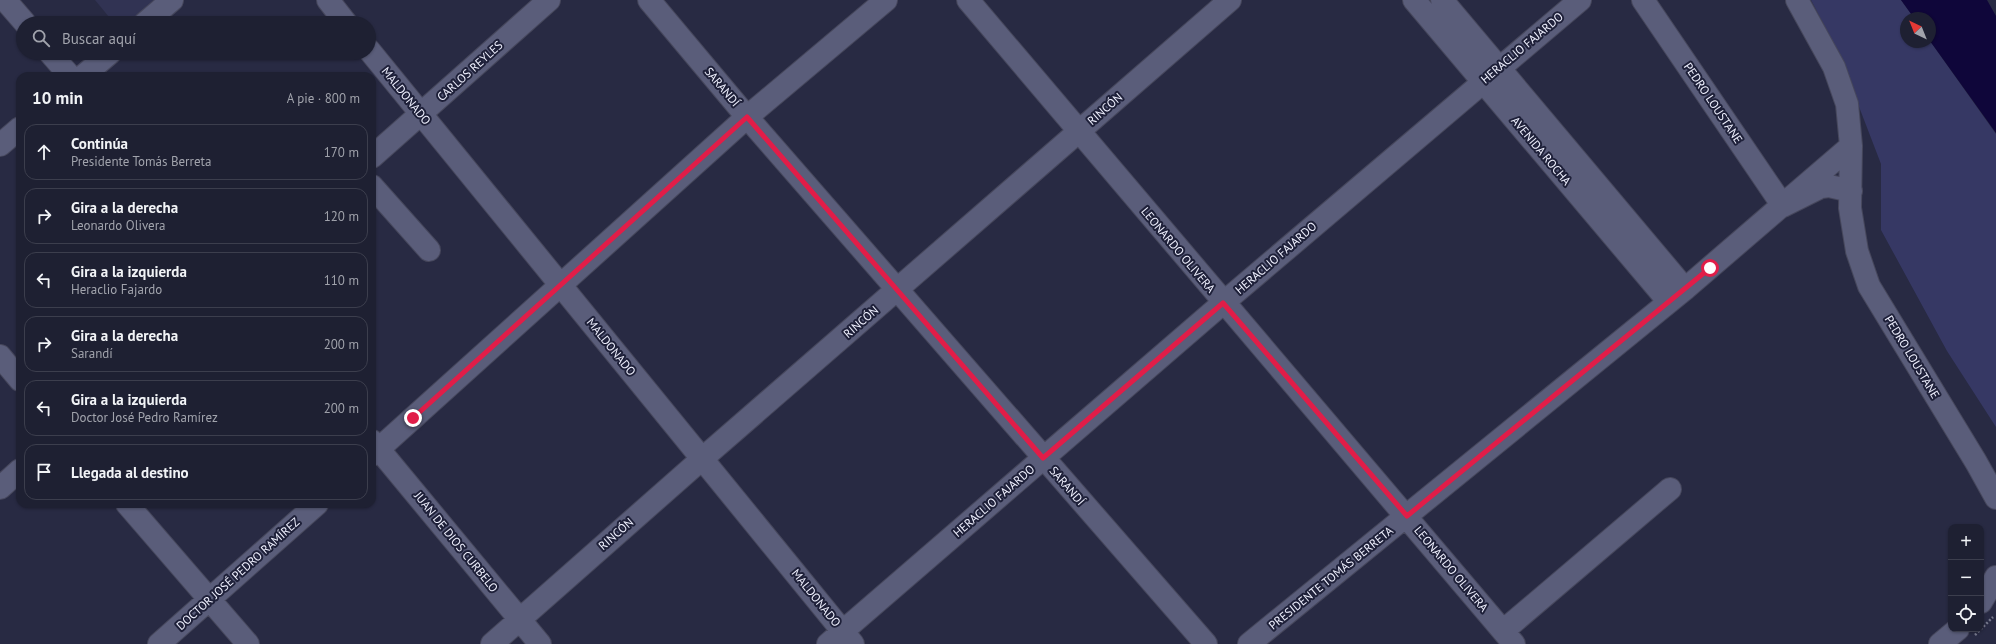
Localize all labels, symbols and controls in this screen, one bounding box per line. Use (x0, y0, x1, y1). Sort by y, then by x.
street label: HERACLIO FAJARDO (1477, 9, 1566, 86)
north arrow (1900, 12, 1936, 48)
search box (16, 16, 376, 60)
icon: search (30, 27, 52, 49)
text: Buscar aquí (62, 29, 136, 48)
street label: CARLOS REYLES (434, 37, 506, 104)
street label: PEDRO LOUSTANE (1681, 59, 1746, 146)
street label: MALDONADO (379, 64, 434, 128)
street label: SARANDÍ (702, 64, 743, 110)
text: 10 min (32, 87, 83, 109)
street label: RINCÓN (1084, 89, 1125, 128)
text: A pie · 800 m (287, 90, 360, 107)
street label: AVENIDA ROCHA (1508, 113, 1575, 188)
text: Continúa (71, 134, 128, 153)
icon: ahead (33, 141, 55, 163)
text: 170 m (324, 144, 359, 161)
text: Presidente Tomás Berreta (71, 153, 211, 170)
text: Gira a la derecha (71, 198, 178, 217)
street label: LEONARDO OLIVERA (1138, 204, 1219, 296)
icon: right (33, 205, 55, 227)
text: 120 m (324, 208, 359, 225)
text: Leonardo Olivera (71, 217, 166, 234)
street label: HERACLIO FAJARDO (1232, 218, 1319, 297)
route start (1701, 259, 1719, 277)
text: Gira a la izquierda (71, 262, 187, 281)
icon: left (33, 269, 55, 291)
text: 110 m (324, 272, 359, 289)
text: Heraclio Fajardo (71, 281, 162, 298)
street label: RINCÓN (840, 302, 881, 341)
street label: PEDRO LOUSTANE (1882, 312, 1943, 401)
street label: MALDONADO (584, 315, 639, 379)
text: Gira a la derecha (71, 326, 178, 345)
icon: right (33, 333, 55, 355)
text: 200 m (324, 336, 359, 353)
text: Sarandí (71, 345, 113, 362)
text: Gira a la izquierda (71, 390, 187, 409)
icon: left (33, 397, 55, 419)
text: 200 m (324, 400, 359, 417)
text: Doctor José Pedro Ramírez (71, 409, 218, 426)
route end (404, 409, 422, 427)
icon: arrive (33, 461, 55, 483)
street label: HERACLIO FAJARDO (950, 461, 1037, 540)
text: Llegada al destino (71, 463, 189, 482)
street label: SARANDÍ (1046, 463, 1089, 509)
street label: JUAN DE DIOS CURBELO (411, 488, 502, 595)
street label: DOCTOR JOSÉ PEDRO RAMÍREZ (173, 514, 303, 633)
street label: RINCÓN (595, 514, 636, 553)
street label: PRESIDENTE TOMÁS BERRETA (1265, 523, 1396, 632)
street label: LEONARDO OLIVERA (1411, 523, 1492, 615)
map controls (1948, 524, 1984, 632)
button: + (1948, 524, 1984, 560)
button: − (1948, 560, 1984, 596)
street label: MALDONADO (789, 566, 844, 630)
button: locate (1948, 596, 1984, 632)

